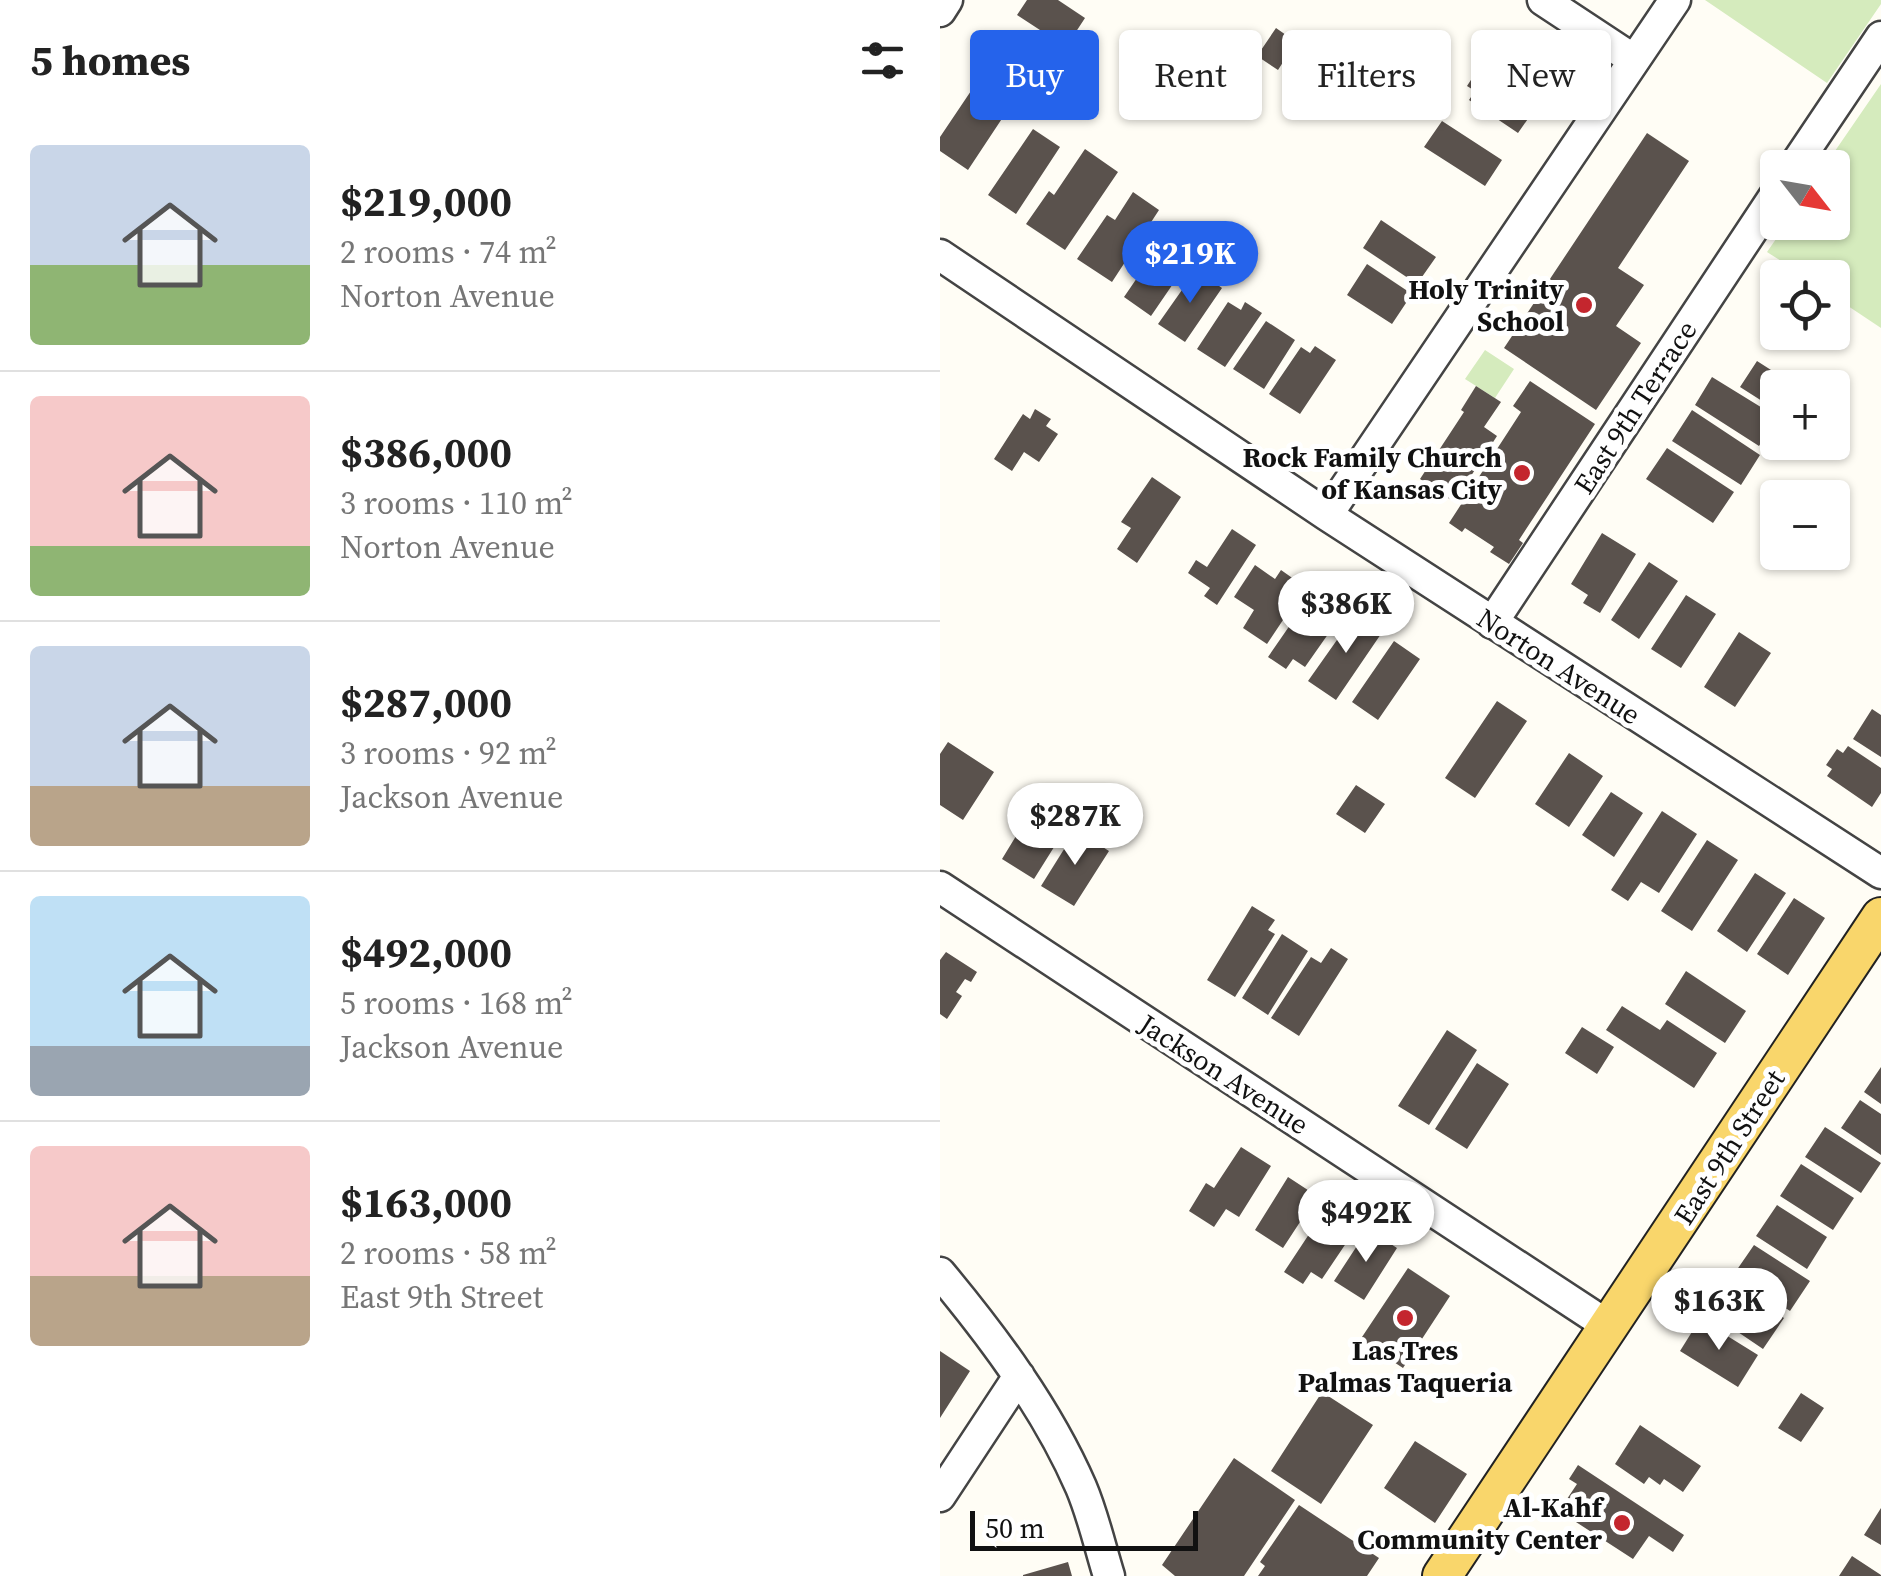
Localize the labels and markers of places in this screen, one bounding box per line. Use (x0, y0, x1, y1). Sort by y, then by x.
pin: $219K (1120, 221, 1260, 306)
place label: Holy Trinity School (1408, 270, 1564, 340)
marker: Holy Trinity School (1573, 294, 1595, 316)
place label: Rock Family Church of Kansas City (1242, 438, 1502, 508)
marker: Rock Family Church of Kansas City (1511, 462, 1533, 484)
pin: $386K (1276, 571, 1416, 656)
pin: $287K (1005, 783, 1145, 868)
pin: $492K (1296, 1180, 1436, 1265)
pin: $163K (1649, 1268, 1789, 1353)
marker: Las Tres Palmas Taqueria (1394, 1307, 1416, 1329)
place label: Las Tres Palmas Taqueria (1298, 1331, 1512, 1401)
place label: Al-Kahf Community Center (1357, 1488, 1605, 1558)
marker: Al-Kahf Community Center (1611, 1512, 1633, 1534)

